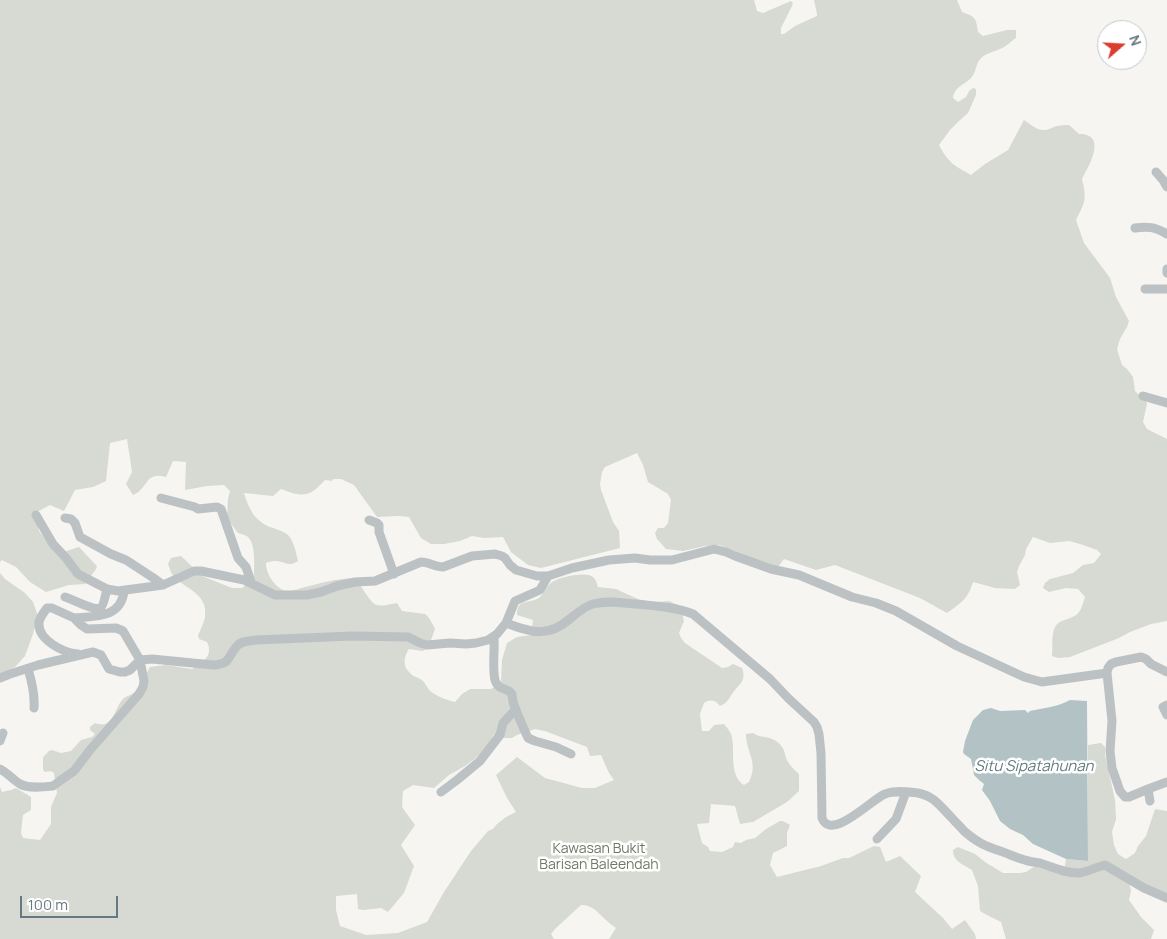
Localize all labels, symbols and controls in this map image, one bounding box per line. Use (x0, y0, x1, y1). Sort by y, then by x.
north arrow (1097, 20, 1147, 70)
text: N (1125, 32, 1146, 48)
water label: Situ Sipatahunan (975, 758, 1093, 776)
park label: Kawasan Bukit Barisan Baleendah (539, 841, 659, 874)
scale bar (22, 886, 120, 918)
text: 100 m (28, 894, 68, 915)

